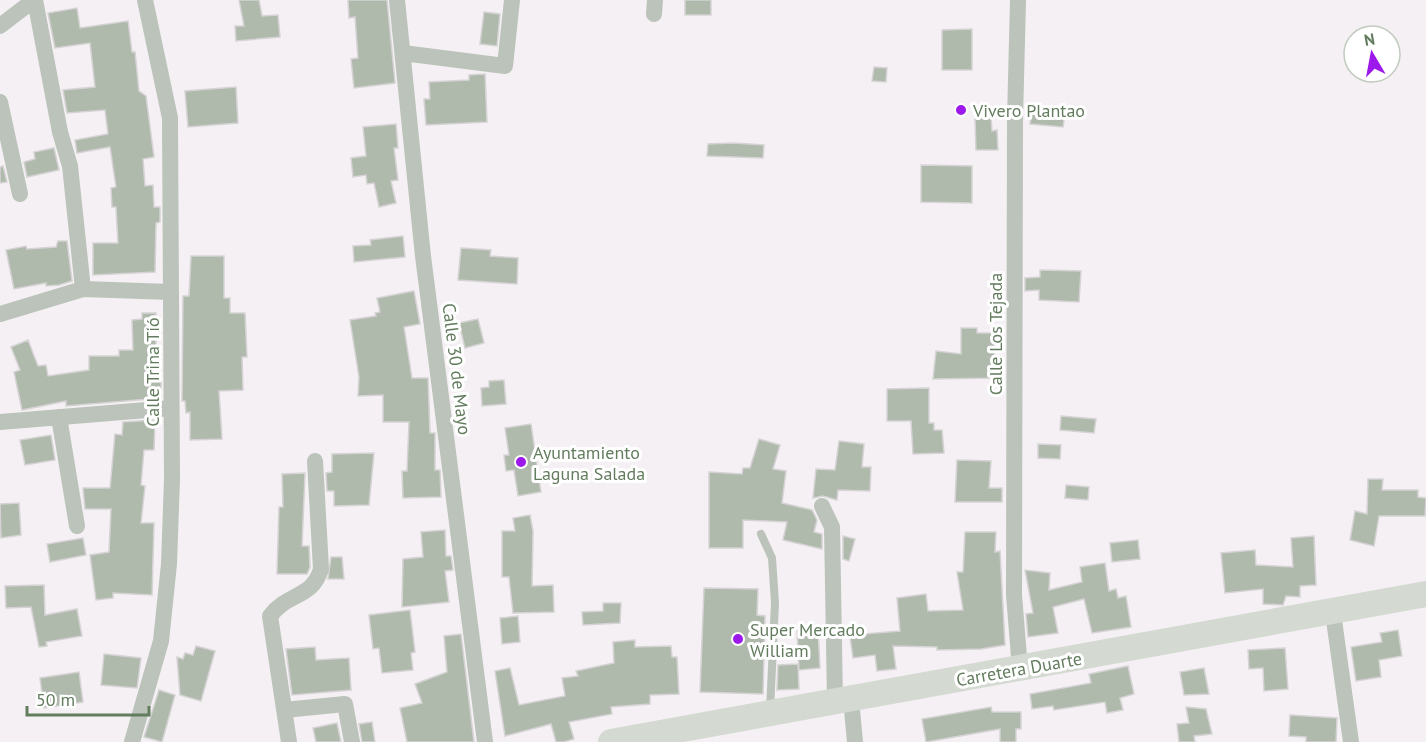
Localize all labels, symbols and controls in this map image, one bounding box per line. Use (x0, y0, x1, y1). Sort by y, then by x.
north arrow (1342, 24, 1402, 84)
text: N (1362, 28, 1376, 50)
place label: Vivero Plantao (972, 99, 1085, 122)
marker: Vivero Plantao (954, 103, 968, 117)
street label: Calle Los Tejada (984, 273, 1007, 395)
street label: Calle 30 de Mayo (438, 302, 476, 436)
street label: Calle Trina Tió (141, 317, 164, 427)
place label: Ayuntamiento Laguna Salada (533, 441, 645, 485)
marker: Ayuntamiento Laguna Salada (514, 455, 528, 469)
place label: Super Mercado William (750, 618, 865, 662)
marker: Super Mercado William (731, 632, 745, 646)
street label: Carretera Duarte (954, 647, 1084, 691)
scale bar (27, 679, 148, 717)
text: 50 m (36, 688, 75, 711)

